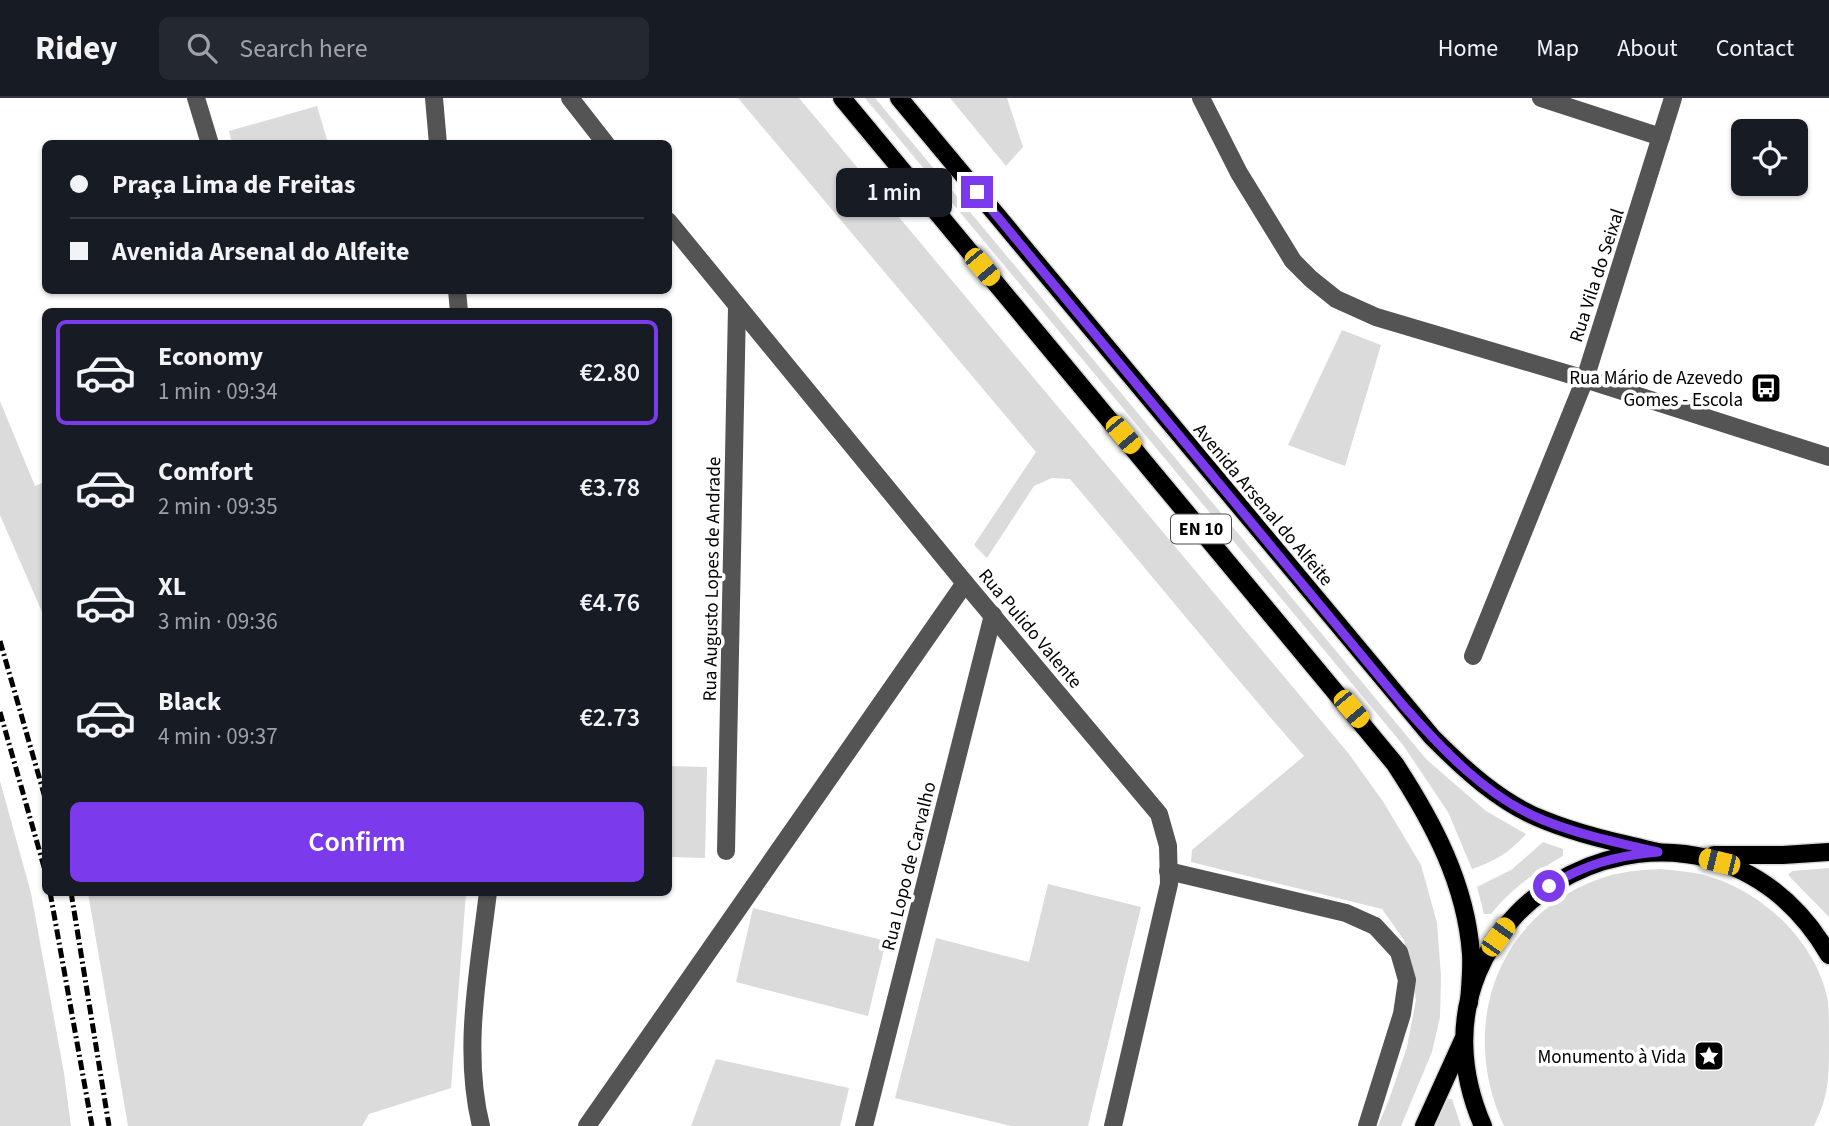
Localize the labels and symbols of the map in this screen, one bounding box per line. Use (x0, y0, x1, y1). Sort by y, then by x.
callout: 1 min (837, 168, 953, 217)
route end (961, 176, 993, 208)
street label: Rua Vila do Seixal (1563, 205, 1632, 346)
car (961, 244, 1004, 290)
place label: Rua Mário de Azevedo Gomes - Escola (1569, 365, 1743, 414)
bus stop icon: Rua Mário de Azevedo Gomes - Escola (1749, 371, 1783, 405)
car (1102, 412, 1145, 458)
street label: Avenida Arsenal do Alfeite (1187, 418, 1339, 592)
street label: Rua Augusto Lopes de Andrade (697, 457, 728, 702)
road number: EN 10 (1171, 514, 1231, 544)
street label: Rua Pulido Valente (972, 563, 1088, 695)
car (1330, 686, 1373, 732)
street label: Rua Lopo de Carvalho (875, 779, 944, 954)
car (1697, 847, 1742, 877)
route start (1533, 870, 1565, 902)
car (1478, 914, 1519, 960)
place icon: Monumento à Vida (1692, 1039, 1726, 1073)
place label: Monumento à Vida (1537, 1044, 1686, 1071)

